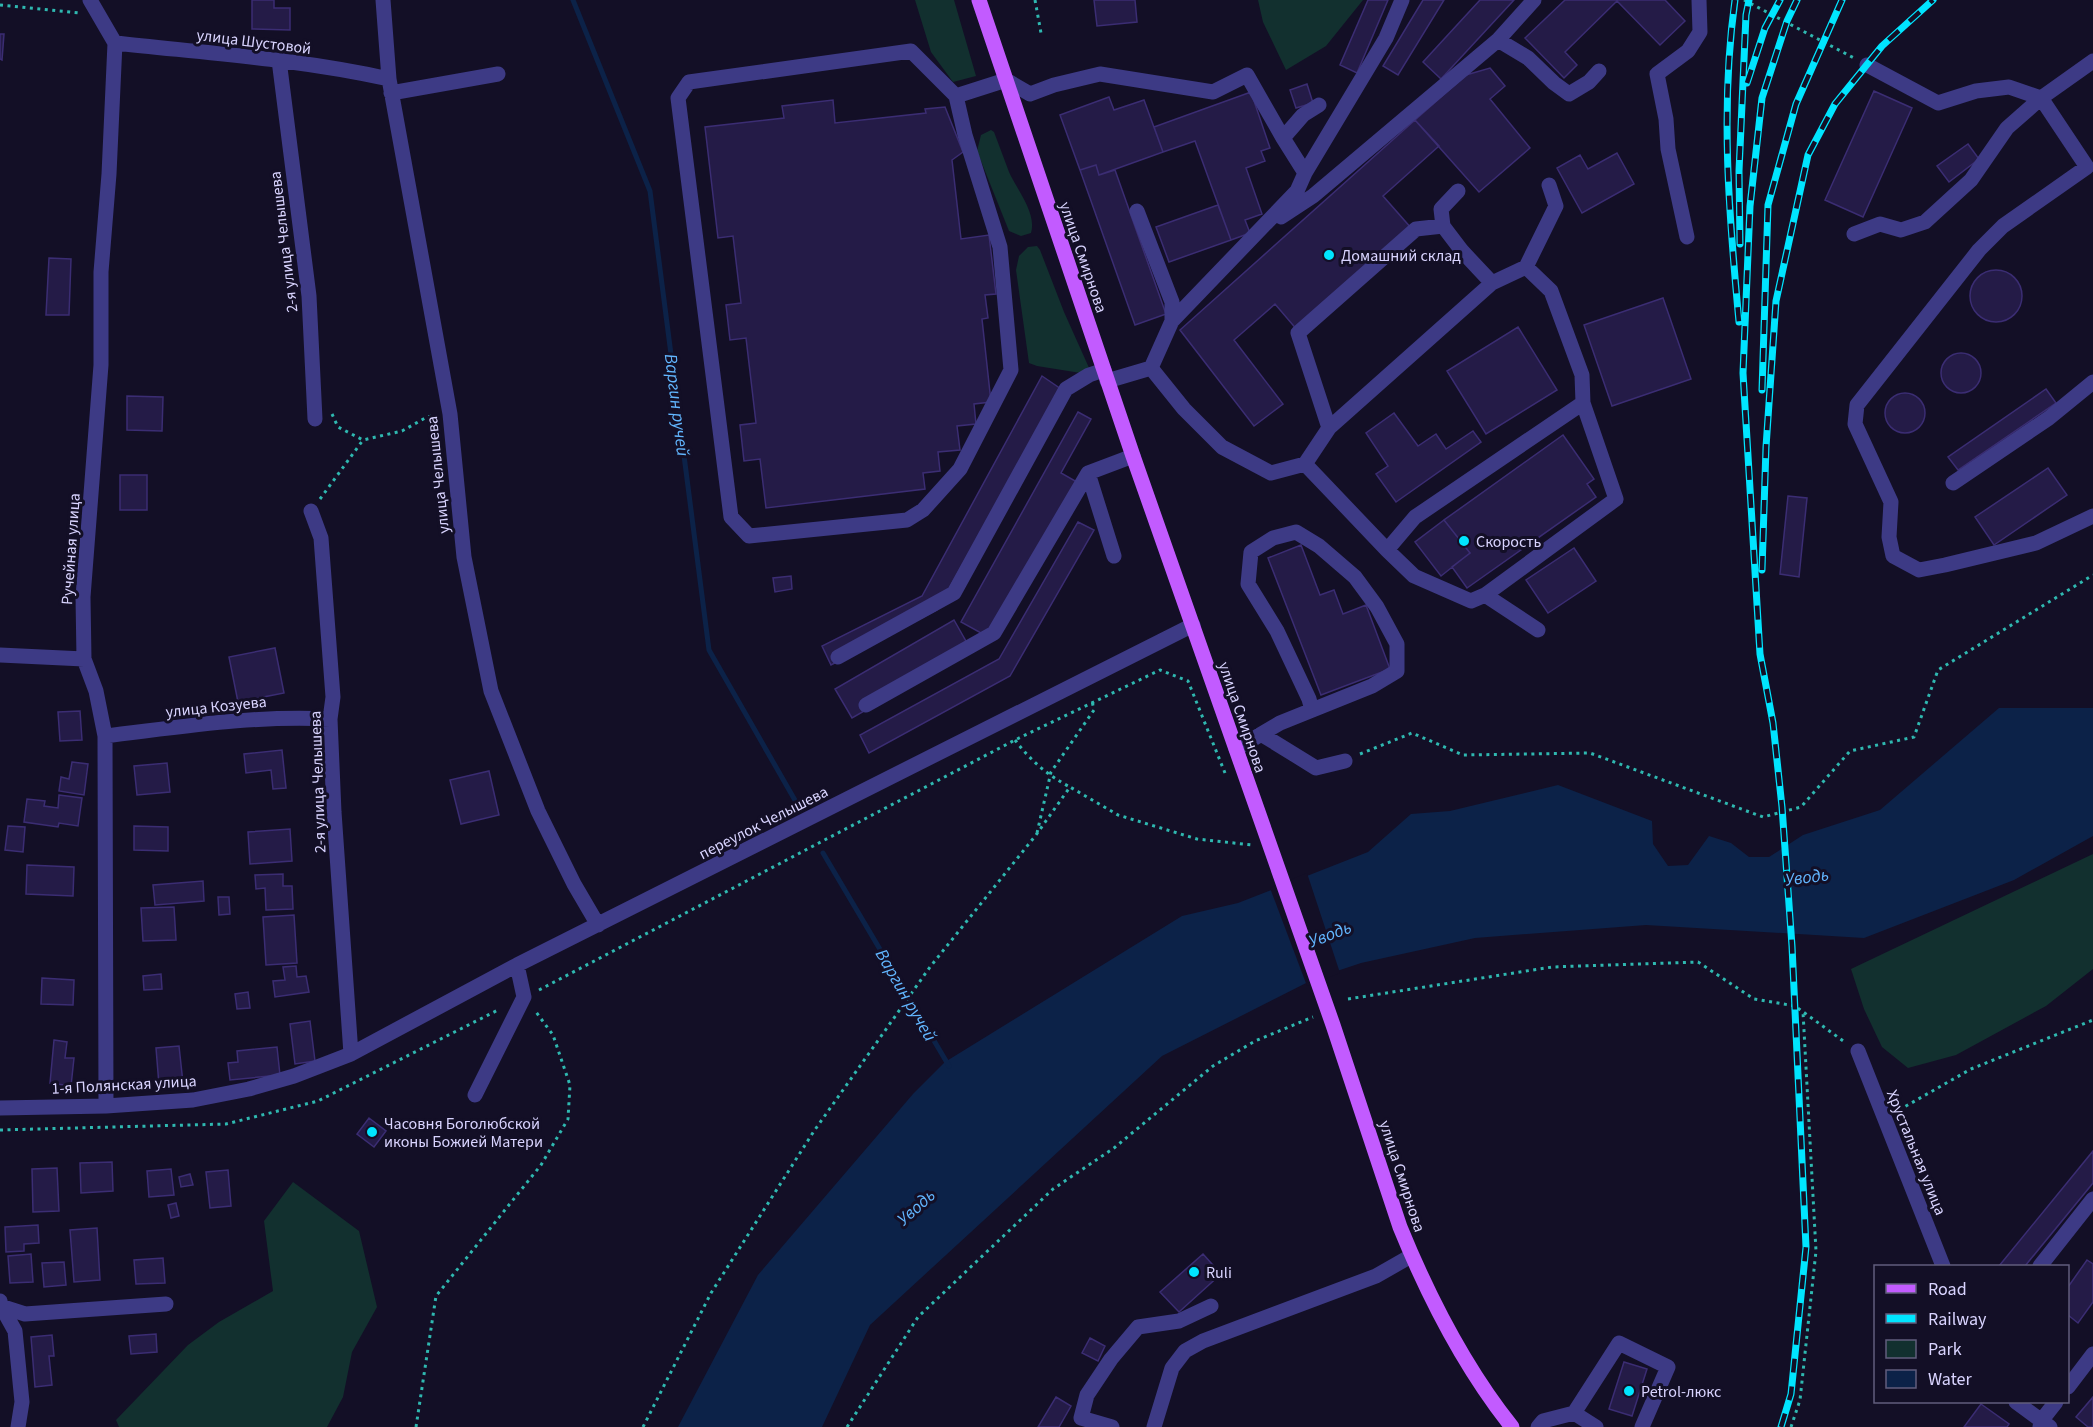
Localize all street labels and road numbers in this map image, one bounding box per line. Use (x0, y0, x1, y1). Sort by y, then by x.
street label: улица Шустовой (195, 24, 312, 60)
street label: 2-я улица Челышева (264, 170, 304, 314)
street label: улица Смирнова (1054, 199, 1112, 316)
street label: улица Челышева (421, 415, 455, 535)
street label: Ручейная улица (56, 492, 86, 606)
street label: улица Смирнова (1213, 659, 1271, 776)
street label: улица Козуева (164, 691, 268, 723)
street label: 2-я улица Челышева (305, 710, 331, 853)
street label: переулок Челышева (695, 781, 832, 865)
street label: 1-я Полянская улица (51, 1070, 197, 1100)
street label: Хрустальная улица (1881, 1086, 1951, 1218)
street label: улица Смирнова (1374, 1118, 1430, 1235)

